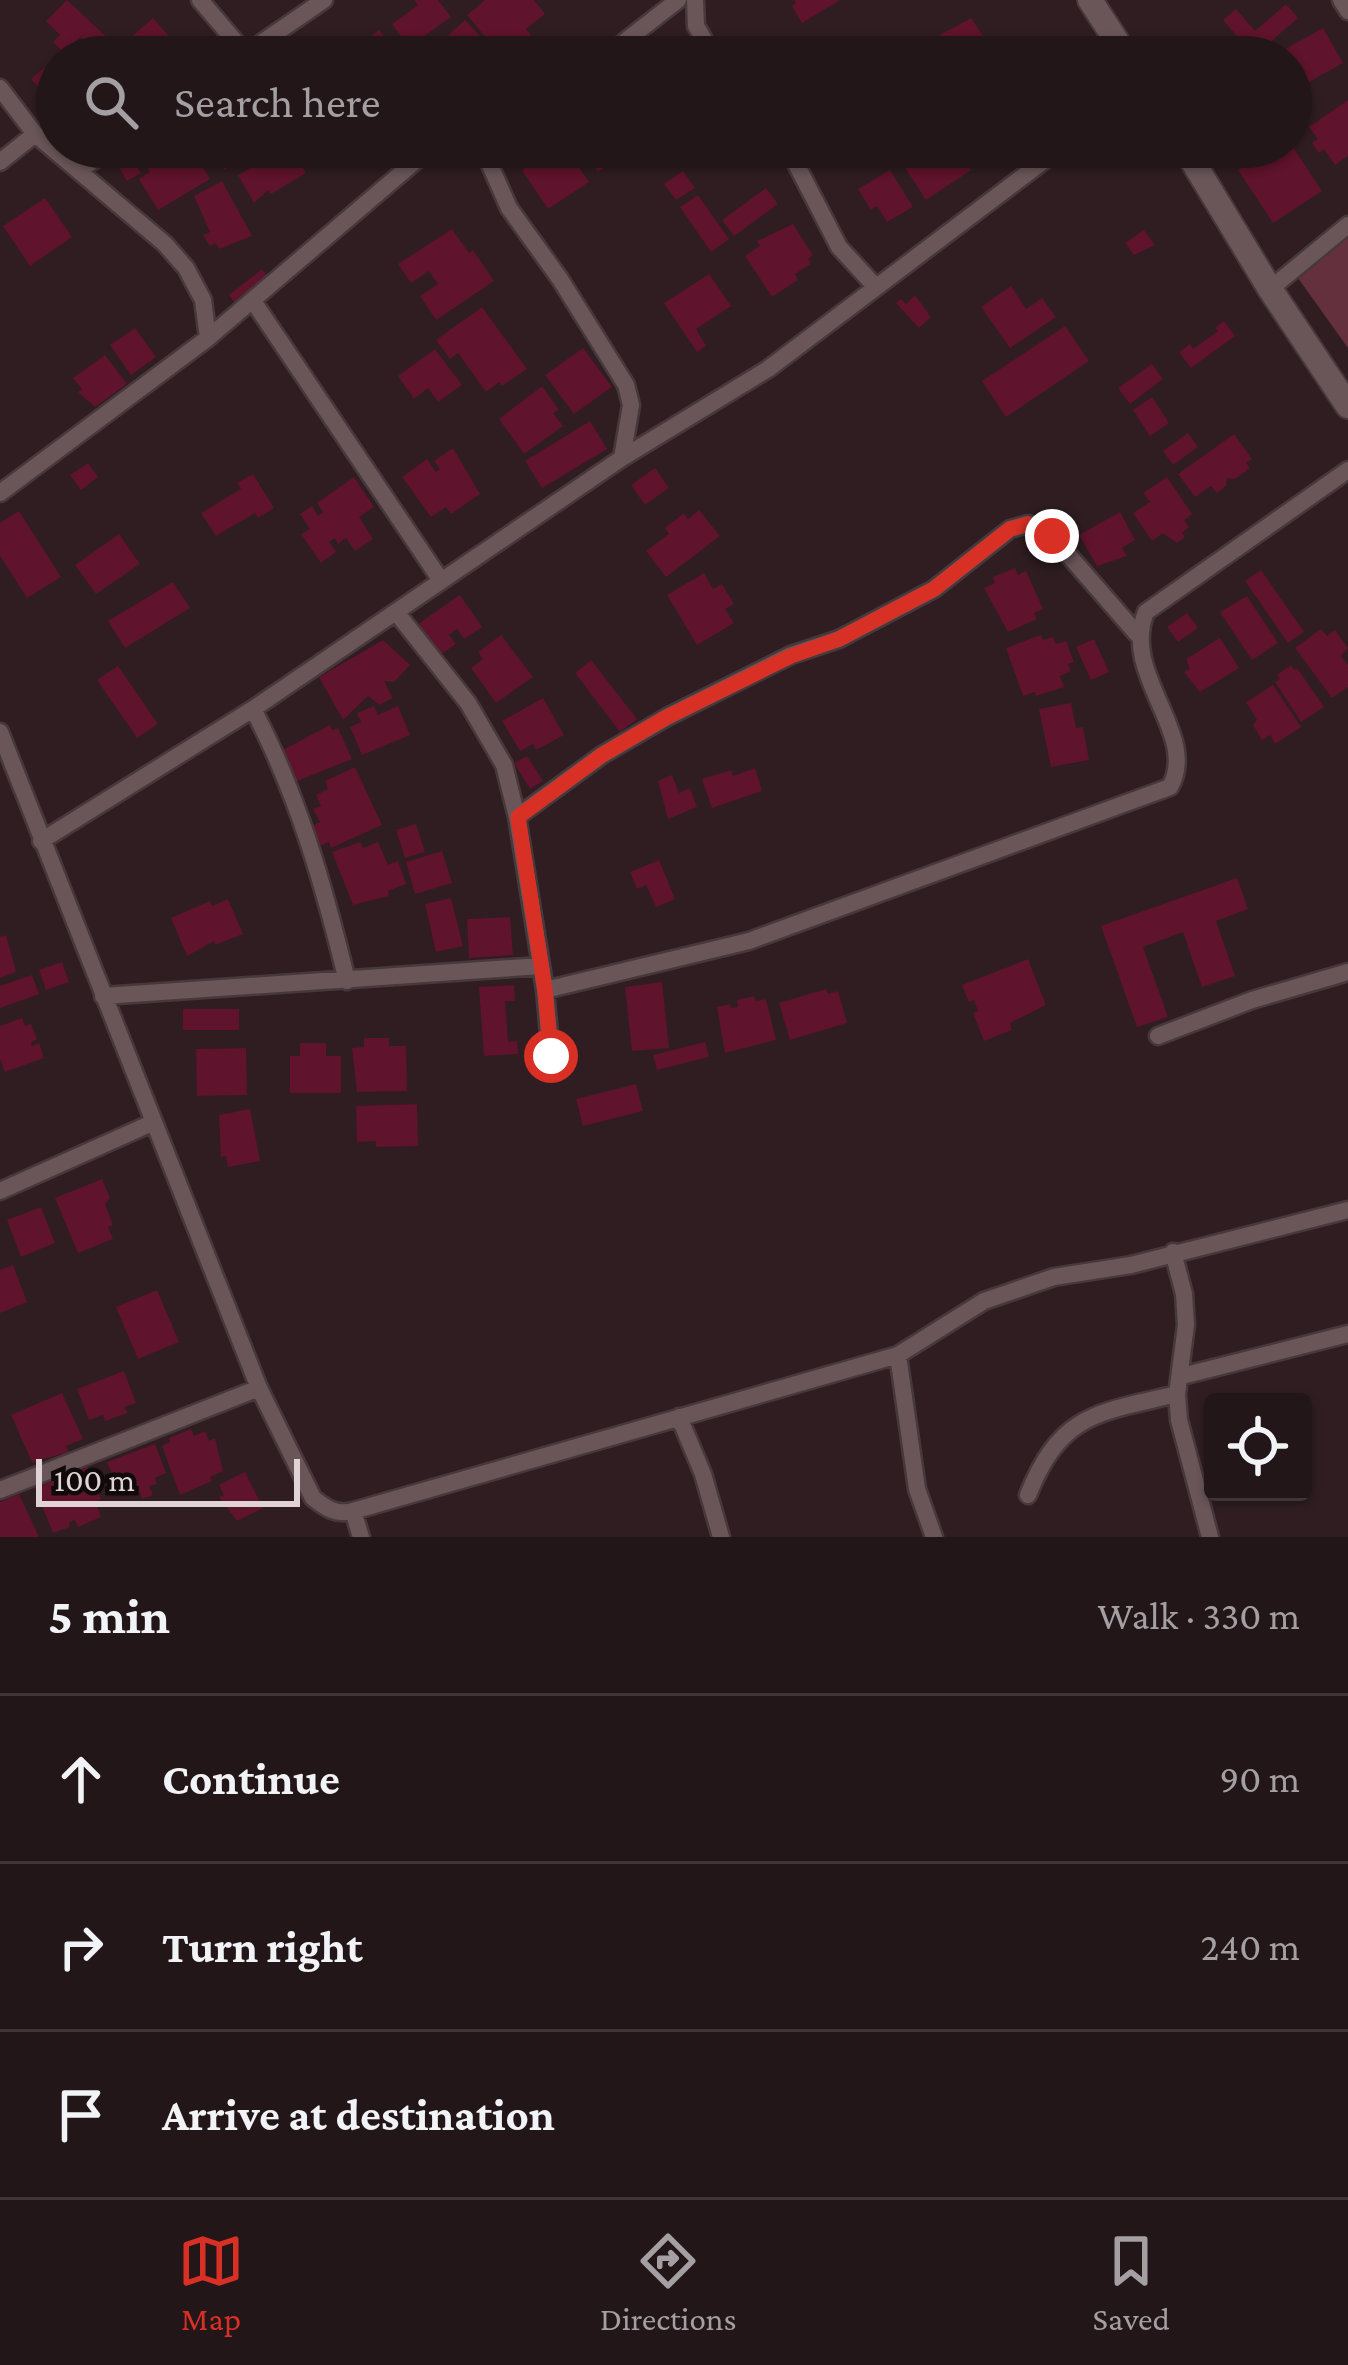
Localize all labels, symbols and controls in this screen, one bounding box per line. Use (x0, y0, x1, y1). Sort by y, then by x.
search box (36, 36, 1312, 168)
icon: search (78, 69, 144, 135)
text: Search here (174, 77, 381, 127)
route end (1025, 509, 1079, 563)
route start (524, 1029, 578, 1083)
map controls (1204, 1393, 1312, 1501)
button: locate (1204, 1393, 1312, 1501)
scale bar (36, 1453, 300, 1506)
text: 100 m (54, 1461, 135, 1498)
text: 5 min (48, 1587, 170, 1644)
text: Walk · 330 m (1097, 1594, 1300, 1637)
icon: ahead (48, 1746, 114, 1812)
text: Continue (162, 1754, 340, 1804)
text: 90 m (1219, 1757, 1300, 1800)
icon: right (48, 1914, 114, 1980)
text: Turn right (162, 1922, 363, 1972)
text: 240 m (1201, 1925, 1300, 1968)
icon: arrive (48, 2082, 114, 2148)
text: Arrive at destination (162, 2090, 555, 2140)
tab: Map (178, 2228, 244, 2337)
tab: Directions (600, 2228, 737, 2337)
tab: Saved (1093, 2228, 1170, 2337)

